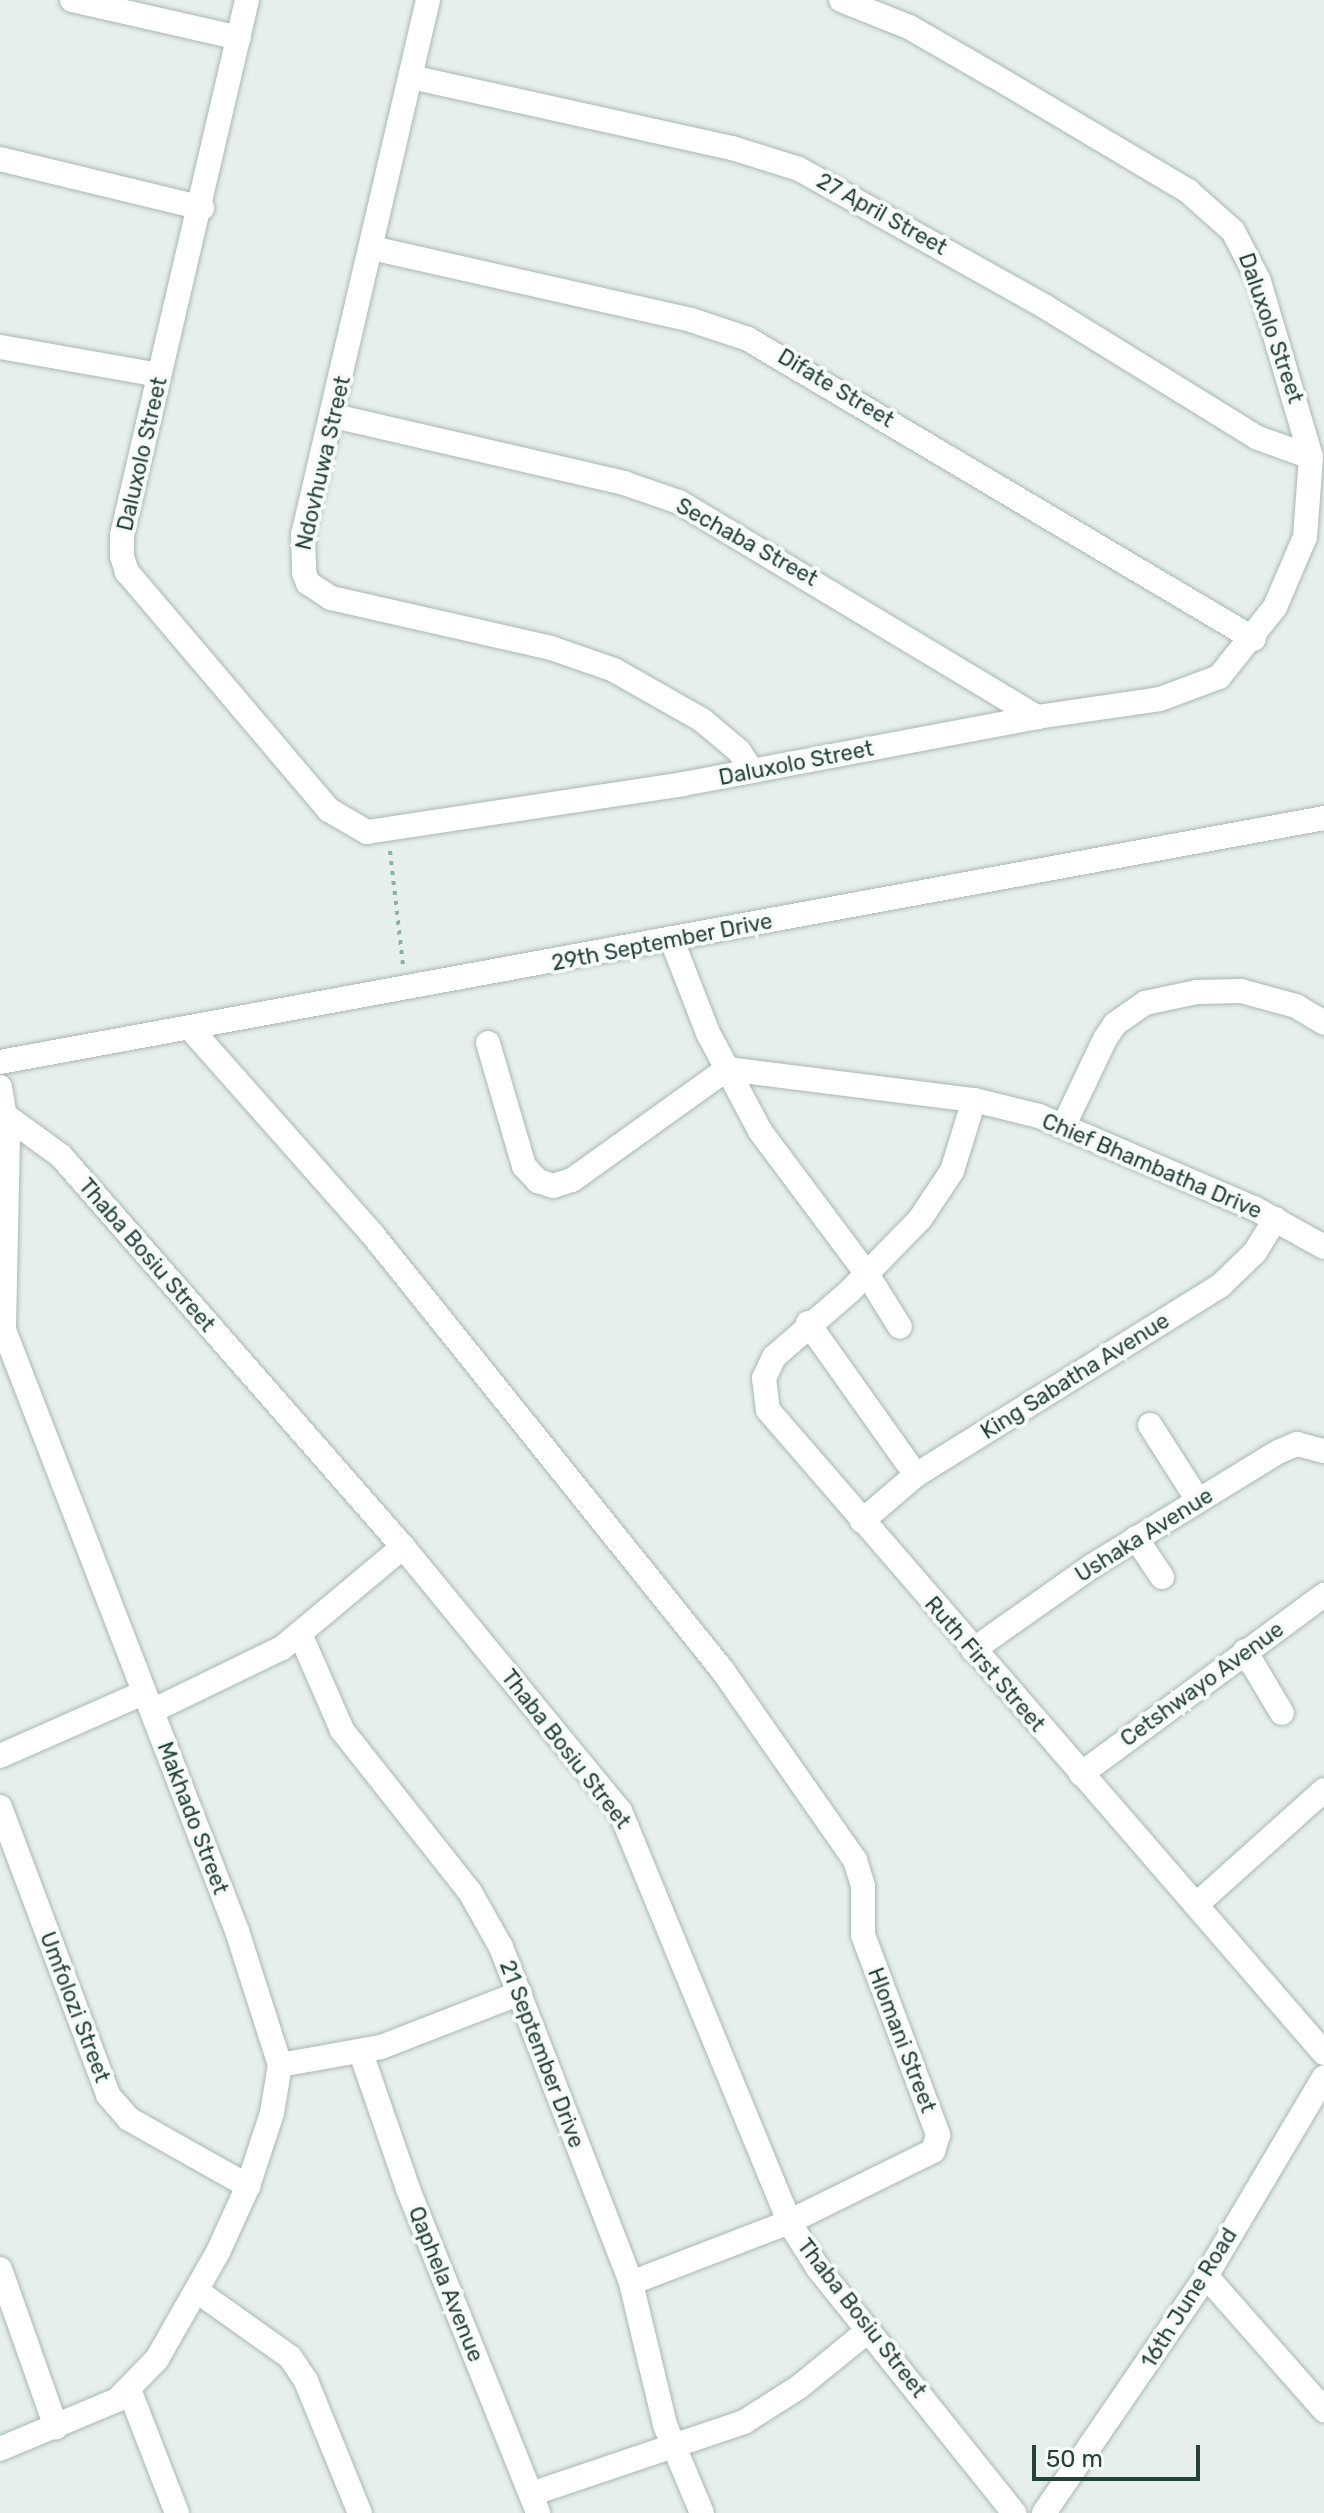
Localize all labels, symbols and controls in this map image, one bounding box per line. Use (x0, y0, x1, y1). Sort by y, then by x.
street label: 27 April Street (812, 167, 952, 261)
street label: Daluxolo Street (1233, 249, 1309, 407)
street label: Difate Street (773, 343, 899, 433)
street label: Ndovhuwa Street (290, 373, 356, 553)
street label: Daluxolo Street (111, 375, 173, 533)
street label: Sechaba Street (672, 492, 822, 592)
street label: Daluxolo Street (716, 735, 876, 791)
street label: 29th September Drive (549, 908, 775, 976)
street label: Chief Bhambatha Drive (1038, 1108, 1266, 1224)
street label: Thaba Bosiu Street (73, 1173, 221, 1337)
street label: King Sabatha Avenue (976, 1307, 1174, 1445)
street label: Ushaka Avenue (1070, 1482, 1218, 1588)
street label: Ruth First Street (919, 1591, 1051, 1737)
street label: Cetshwayo Avenue (1115, 1616, 1289, 1752)
street label: Thaba Bosiu Street (496, 1664, 636, 1834)
street label: Makhado Street (152, 1738, 234, 1898)
street label: Umfolozi Street (34, 1928, 116, 2086)
street label: 21 September Drive (494, 1956, 590, 2152)
street label: Hlomani Street (862, 1964, 942, 2116)
street label: Qaphela Avenue (403, 2202, 489, 2366)
street label: 16th June Road (1135, 2223, 1243, 2373)
street label: Thaba Bosiu Street (792, 2233, 932, 2403)
scale bar (1036, 2429, 1204, 2479)
text: 50 m (1046, 2445, 1103, 2473)

